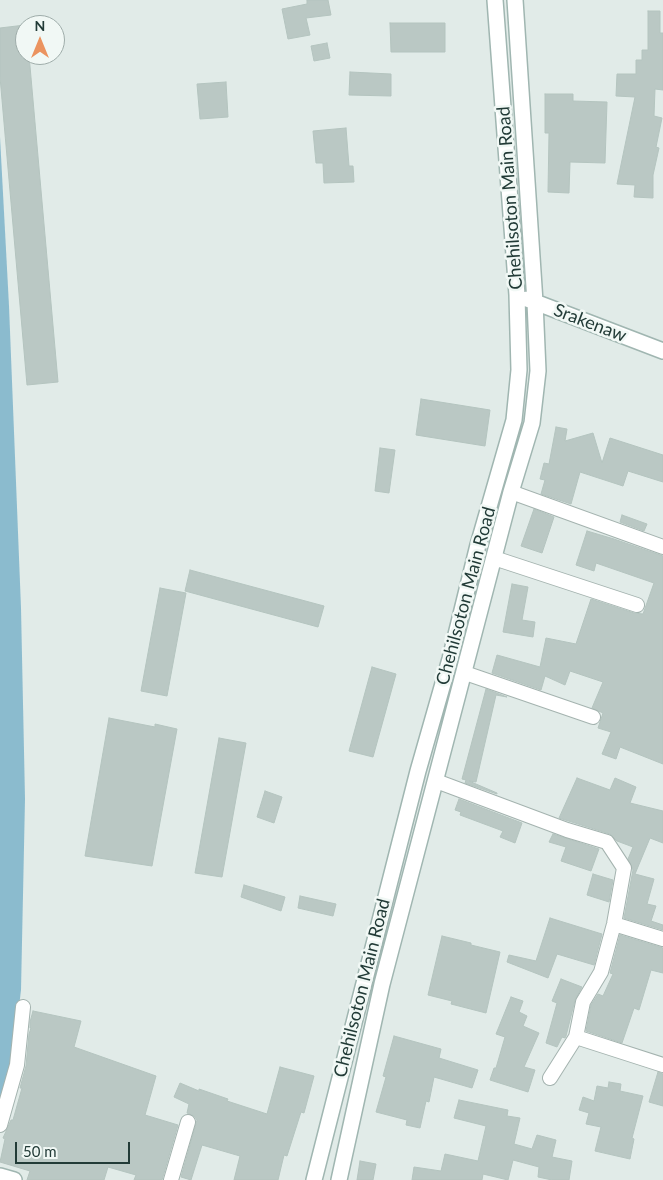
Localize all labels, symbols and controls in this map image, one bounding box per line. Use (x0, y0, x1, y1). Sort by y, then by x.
north arrow (15, 15, 65, 65)
text: N (35, 17, 45, 34)
street label: Chehilsoton Main Road (493, 106, 527, 290)
street label: Srakenaw (551, 299, 629, 347)
street label: Chehilsoton Main Road (432, 505, 500, 687)
street label: Chehilsoton Main Road (329, 896, 395, 1080)
scale bar (18, 1132, 132, 1164)
text: 50 m (23, 1142, 57, 1160)

